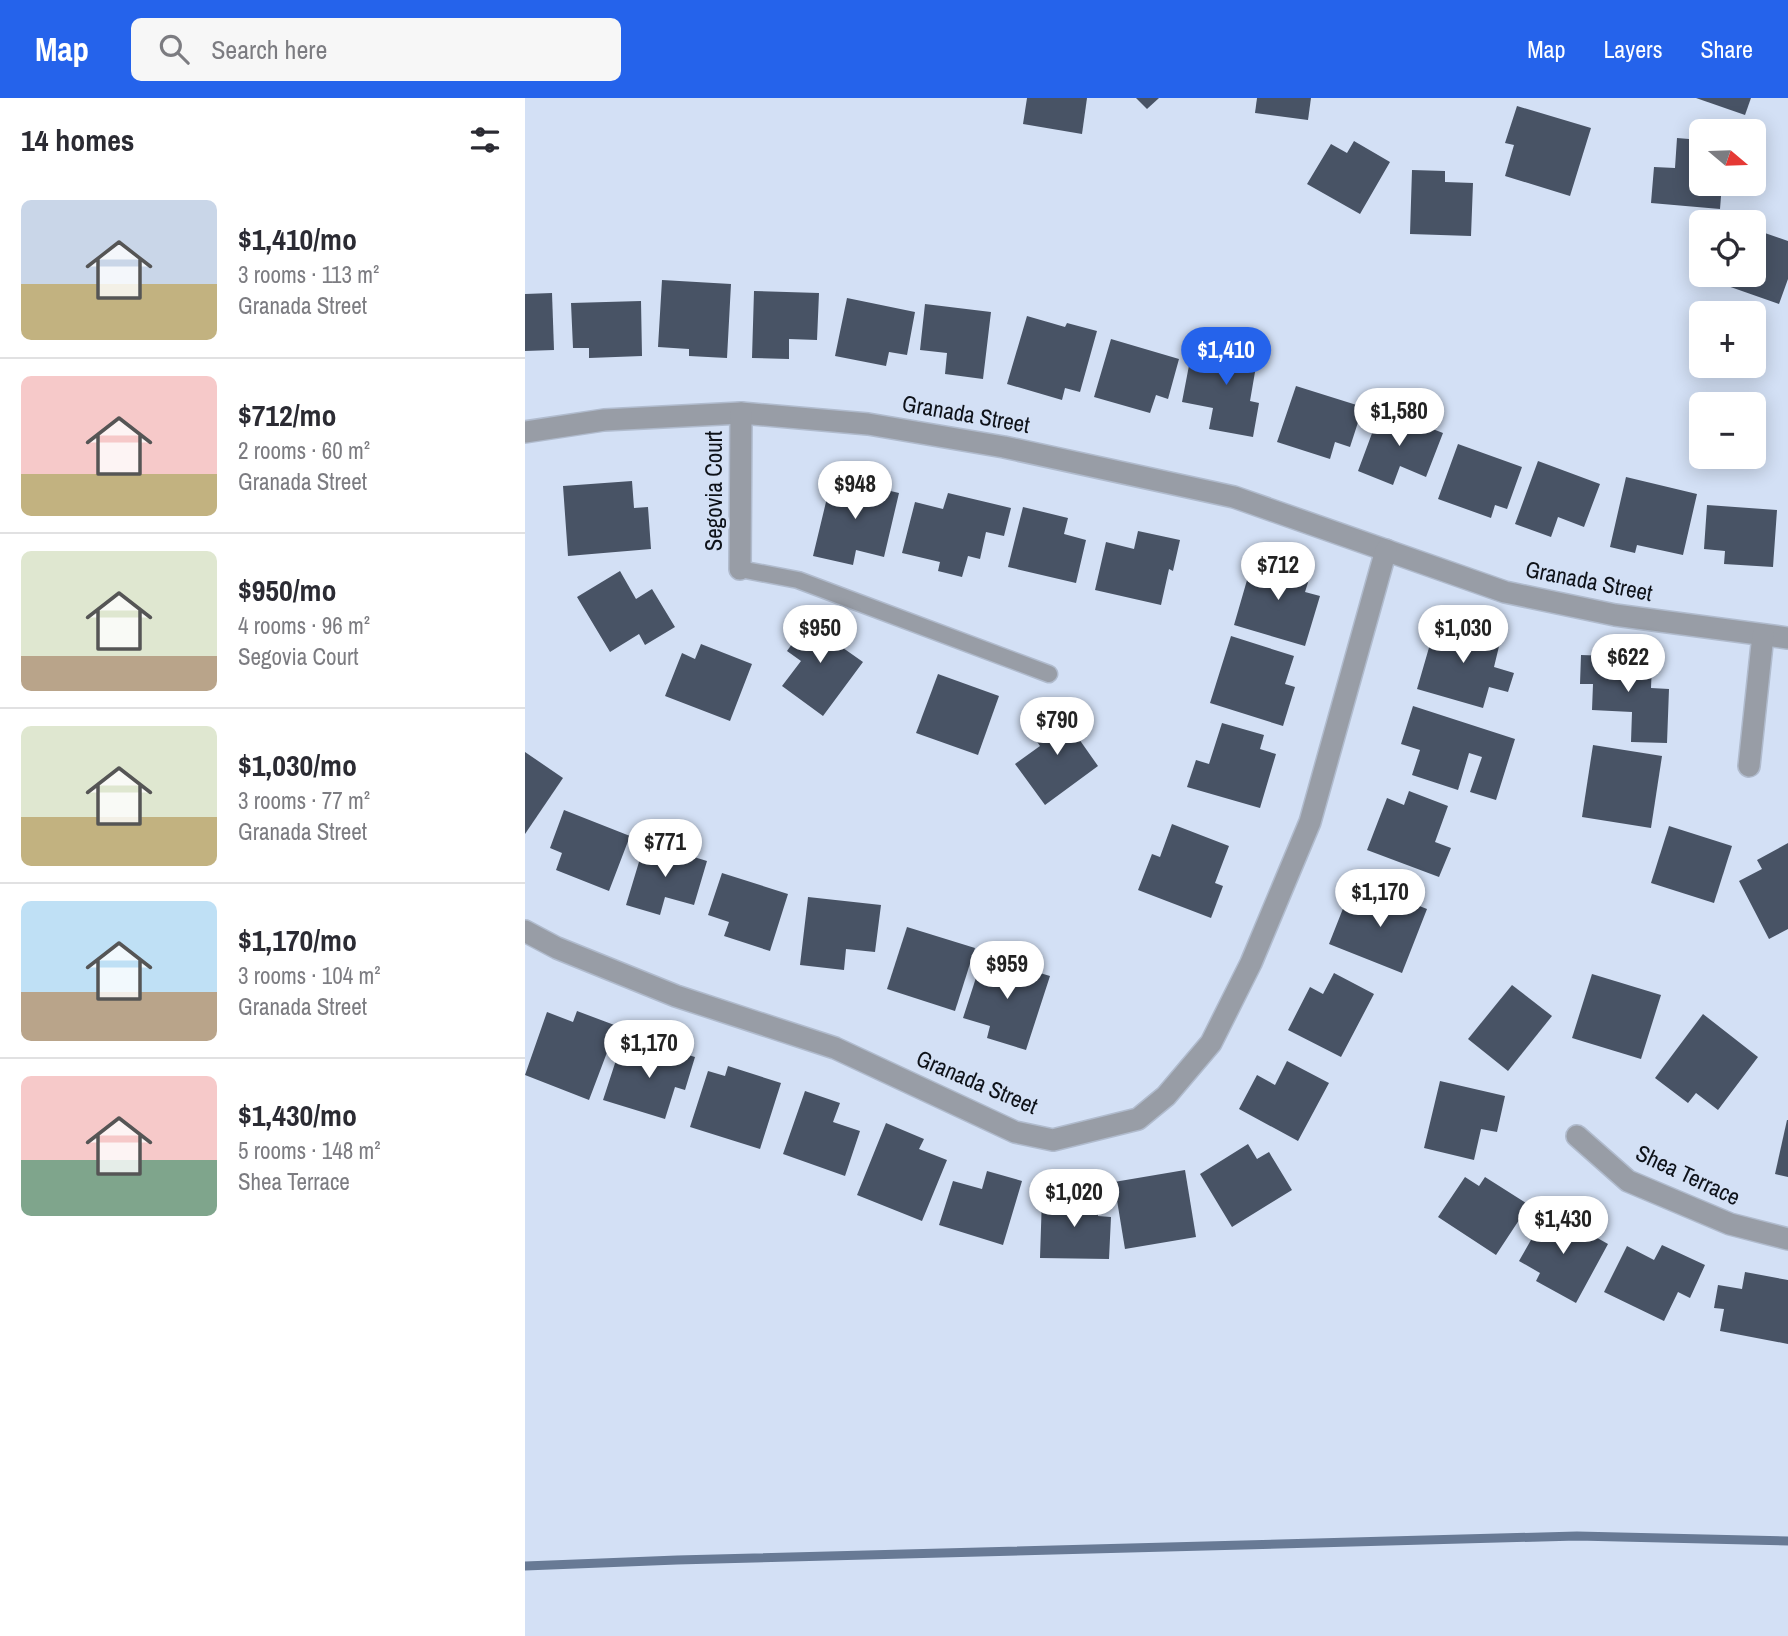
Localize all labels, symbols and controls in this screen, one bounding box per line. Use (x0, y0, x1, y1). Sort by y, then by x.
search box (131, 18, 621, 81)
text: Map (35, 27, 89, 71)
icon: search (155, 30, 193, 68)
text: Search here (211, 32, 327, 67)
text: Map (1527, 33, 1565, 65)
text: Layers (1603, 33, 1662, 65)
text: Share (1700, 33, 1753, 65)
north arrow (1689, 119, 1766, 196)
map controls (1689, 119, 1766, 469)
text: 14 homes (21, 120, 135, 160)
icon: filters (466, 121, 504, 159)
button: locate (1689, 210, 1766, 287)
text: $1,410/mo (238, 219, 357, 259)
icon: home (77, 228, 161, 312)
text: 3 rooms · 113 m² (238, 259, 379, 290)
text: Granada Street (238, 290, 367, 321)
button: + (1689, 301, 1766, 378)
pin: $1,410 (1169, 328, 1283, 387)
text: $1,410 (1197, 334, 1255, 365)
street label: Granada Street (900, 387, 1032, 440)
pin: $1,580 (1342, 388, 1456, 448)
button: − (1689, 392, 1766, 469)
text: $712/mo (238, 395, 336, 435)
text: $1,580 (1370, 395, 1428, 426)
icon: home (77, 404, 161, 488)
street label: Segovia Court (698, 431, 729, 551)
text: 2 rooms · 60 m² (238, 435, 370, 466)
pin: $948 (814, 462, 896, 521)
text: Granada Street (238, 466, 367, 497)
text: $948 (834, 468, 876, 499)
pin: $712 (1237, 542, 1319, 602)
text: $712 (1257, 549, 1299, 580)
street label: Granada Street (1523, 553, 1655, 608)
text: $950/mo (238, 570, 336, 610)
icon: home (77, 579, 161, 663)
pin: $950 (779, 606, 861, 665)
pin: $1,030 (1406, 606, 1520, 665)
text: 4 rooms · 96 m² (238, 610, 370, 641)
text: $950 (799, 612, 841, 643)
text: $1,030 (1434, 612, 1492, 643)
pin: $622 (1587, 634, 1669, 694)
text: Segovia Court (238, 641, 359, 672)
text: $622 (1607, 641, 1649, 672)
pin: $790 (1016, 698, 1098, 757)
text: $790 (1036, 704, 1078, 735)
text: $1,030/mo (238, 745, 357, 785)
icon: home (77, 754, 161, 838)
text: 3 rooms · 77 m² (238, 785, 370, 816)
text: Granada Street (238, 816, 367, 847)
pin: $771 (624, 820, 706, 879)
text: $771 (644, 826, 686, 857)
pin: $1,170 (1323, 870, 1437, 929)
text: $1,170 (1351, 876, 1409, 907)
text: $1,170/mo (238, 920, 357, 960)
icon: home (77, 929, 161, 1013)
pin: $959 (966, 942, 1048, 1001)
text: $959 (986, 948, 1028, 979)
text: 3 rooms · 104 m² (238, 960, 381, 991)
text: Granada Street (238, 991, 367, 1022)
pin: $1,170 (592, 1020, 706, 1080)
text: $1,170 (620, 1027, 678, 1058)
street label: Granada Street (912, 1042, 1043, 1121)
text: $1,430/mo (238, 1095, 357, 1135)
icon: home (77, 1104, 161, 1188)
text: 5 rooms · 148 m² (238, 1135, 381, 1166)
street label: Shea Terrace (1631, 1137, 1745, 1212)
text: Shea Terrace (238, 1166, 350, 1197)
pin: $1,020 (1017, 1170, 1131, 1229)
text: $1,020 (1045, 1176, 1103, 1207)
pin: $1,430 (1506, 1196, 1620, 1256)
text: $1,430 (1534, 1203, 1592, 1234)

